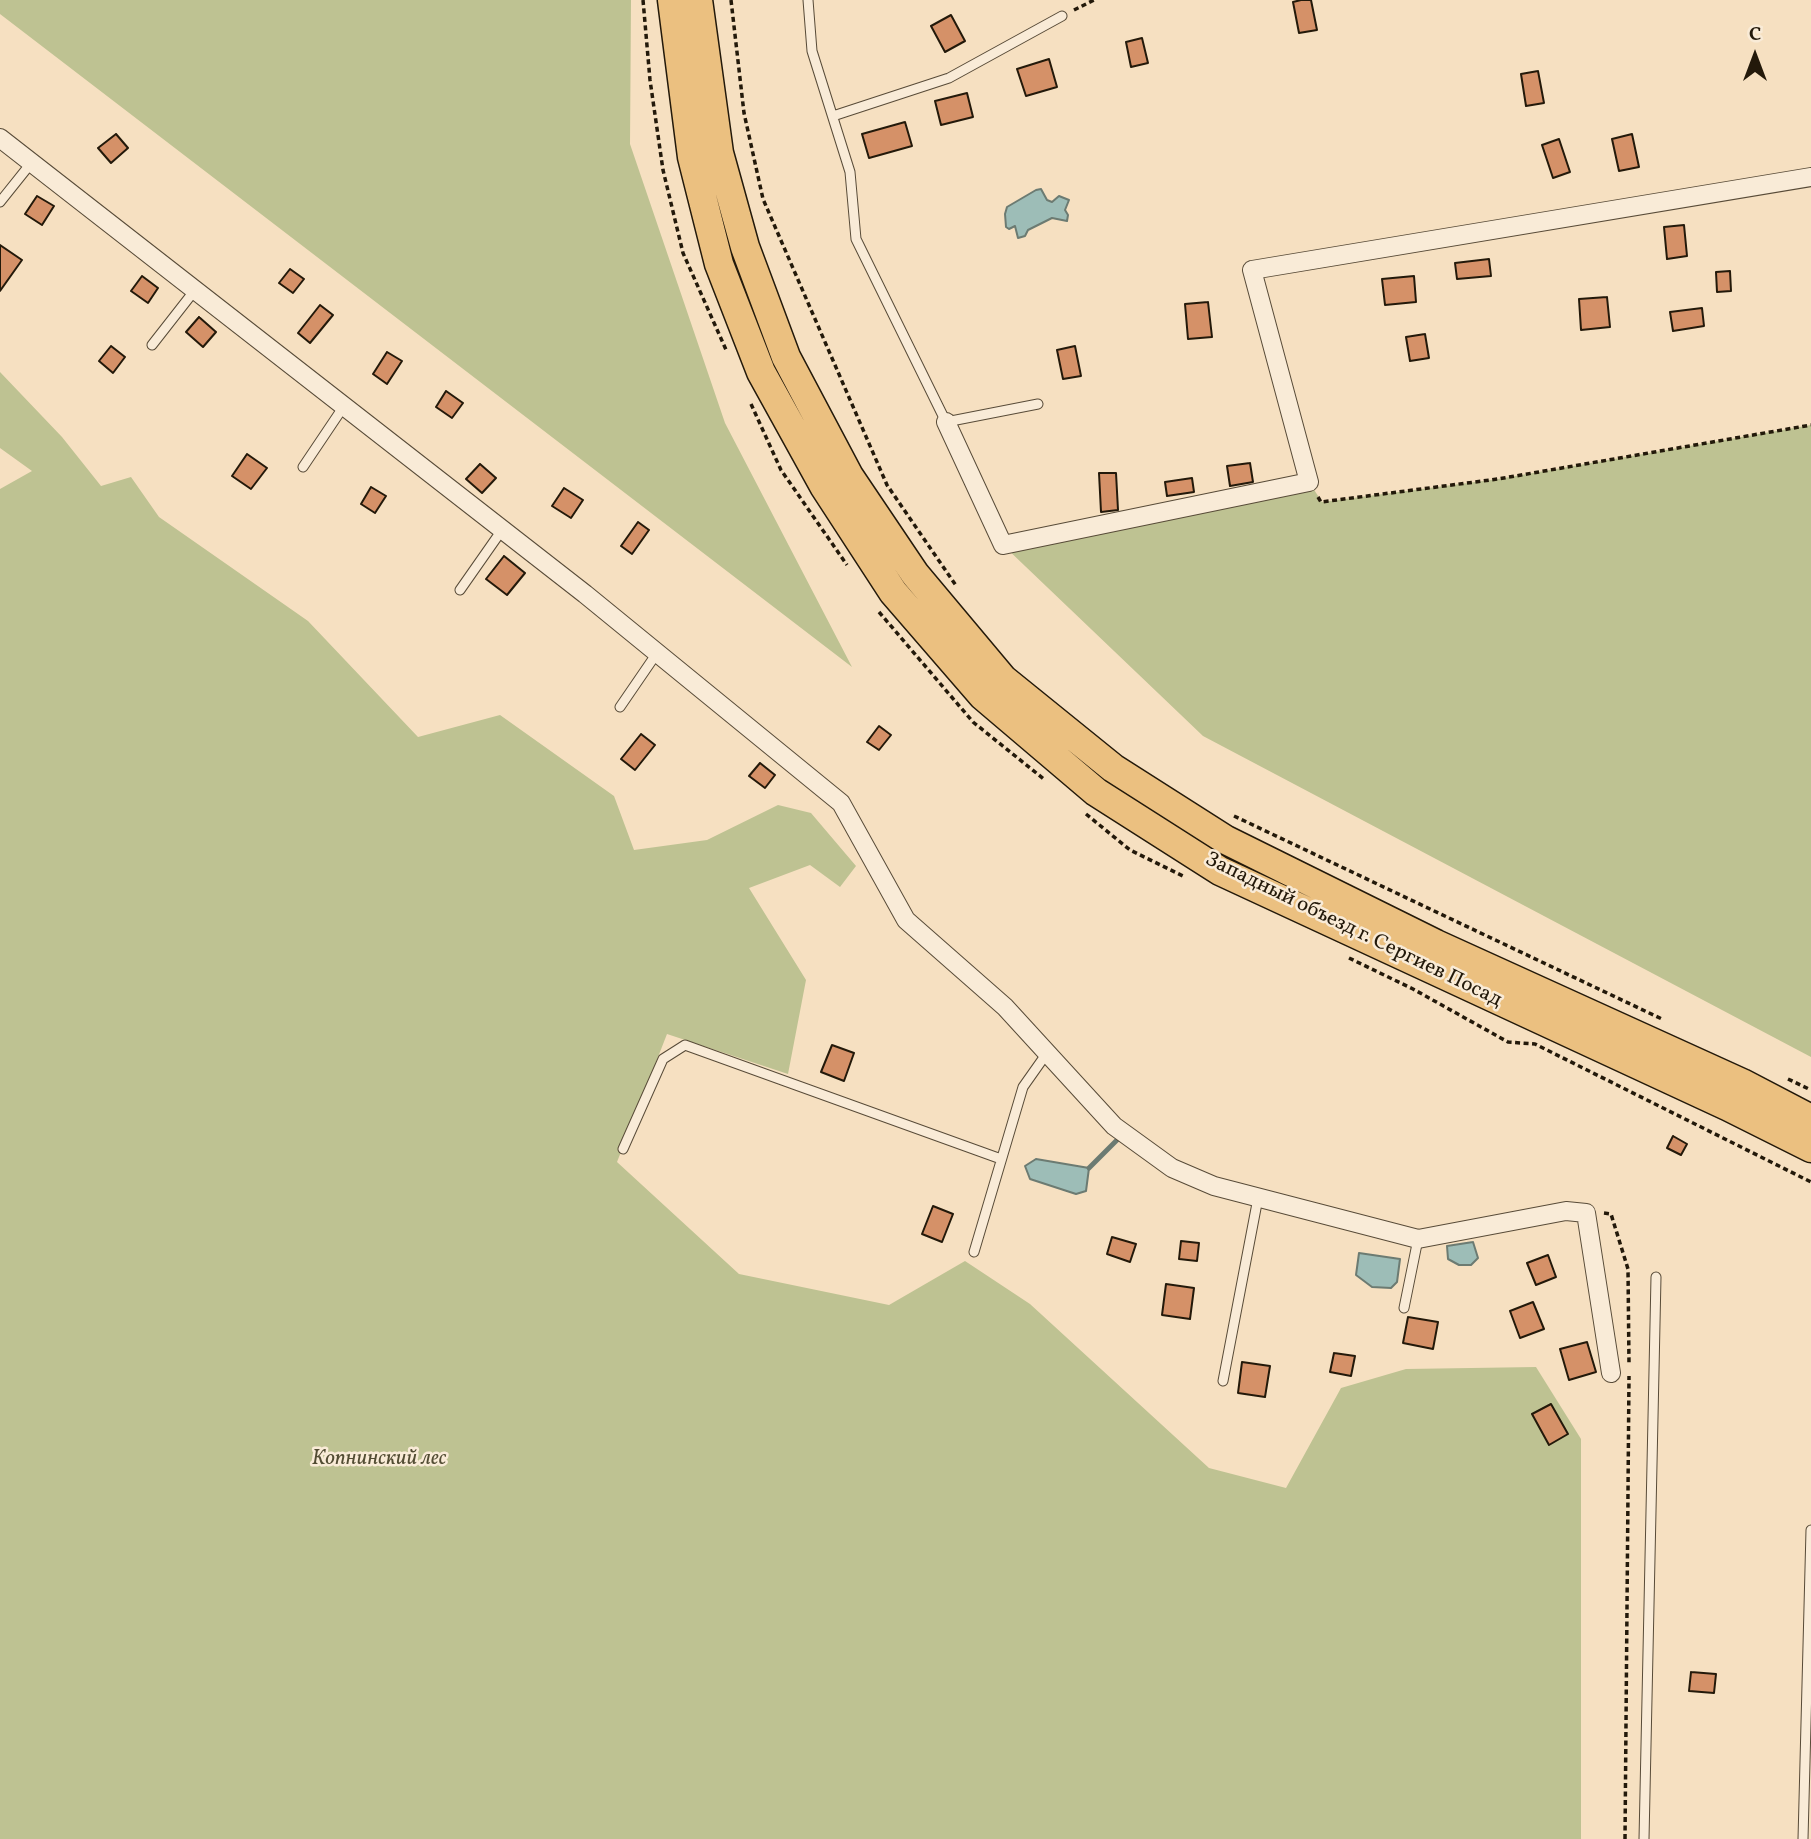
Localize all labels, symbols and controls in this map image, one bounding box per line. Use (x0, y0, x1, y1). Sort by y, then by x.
north arrow (1720, 21, 1790, 91)
text: С (1749, 22, 1761, 48)
street label: Западный объезд г. Сергиев Посад (1200, 848, 1506, 1014)
park label: Копнинский лес (312, 1447, 446, 1473)

